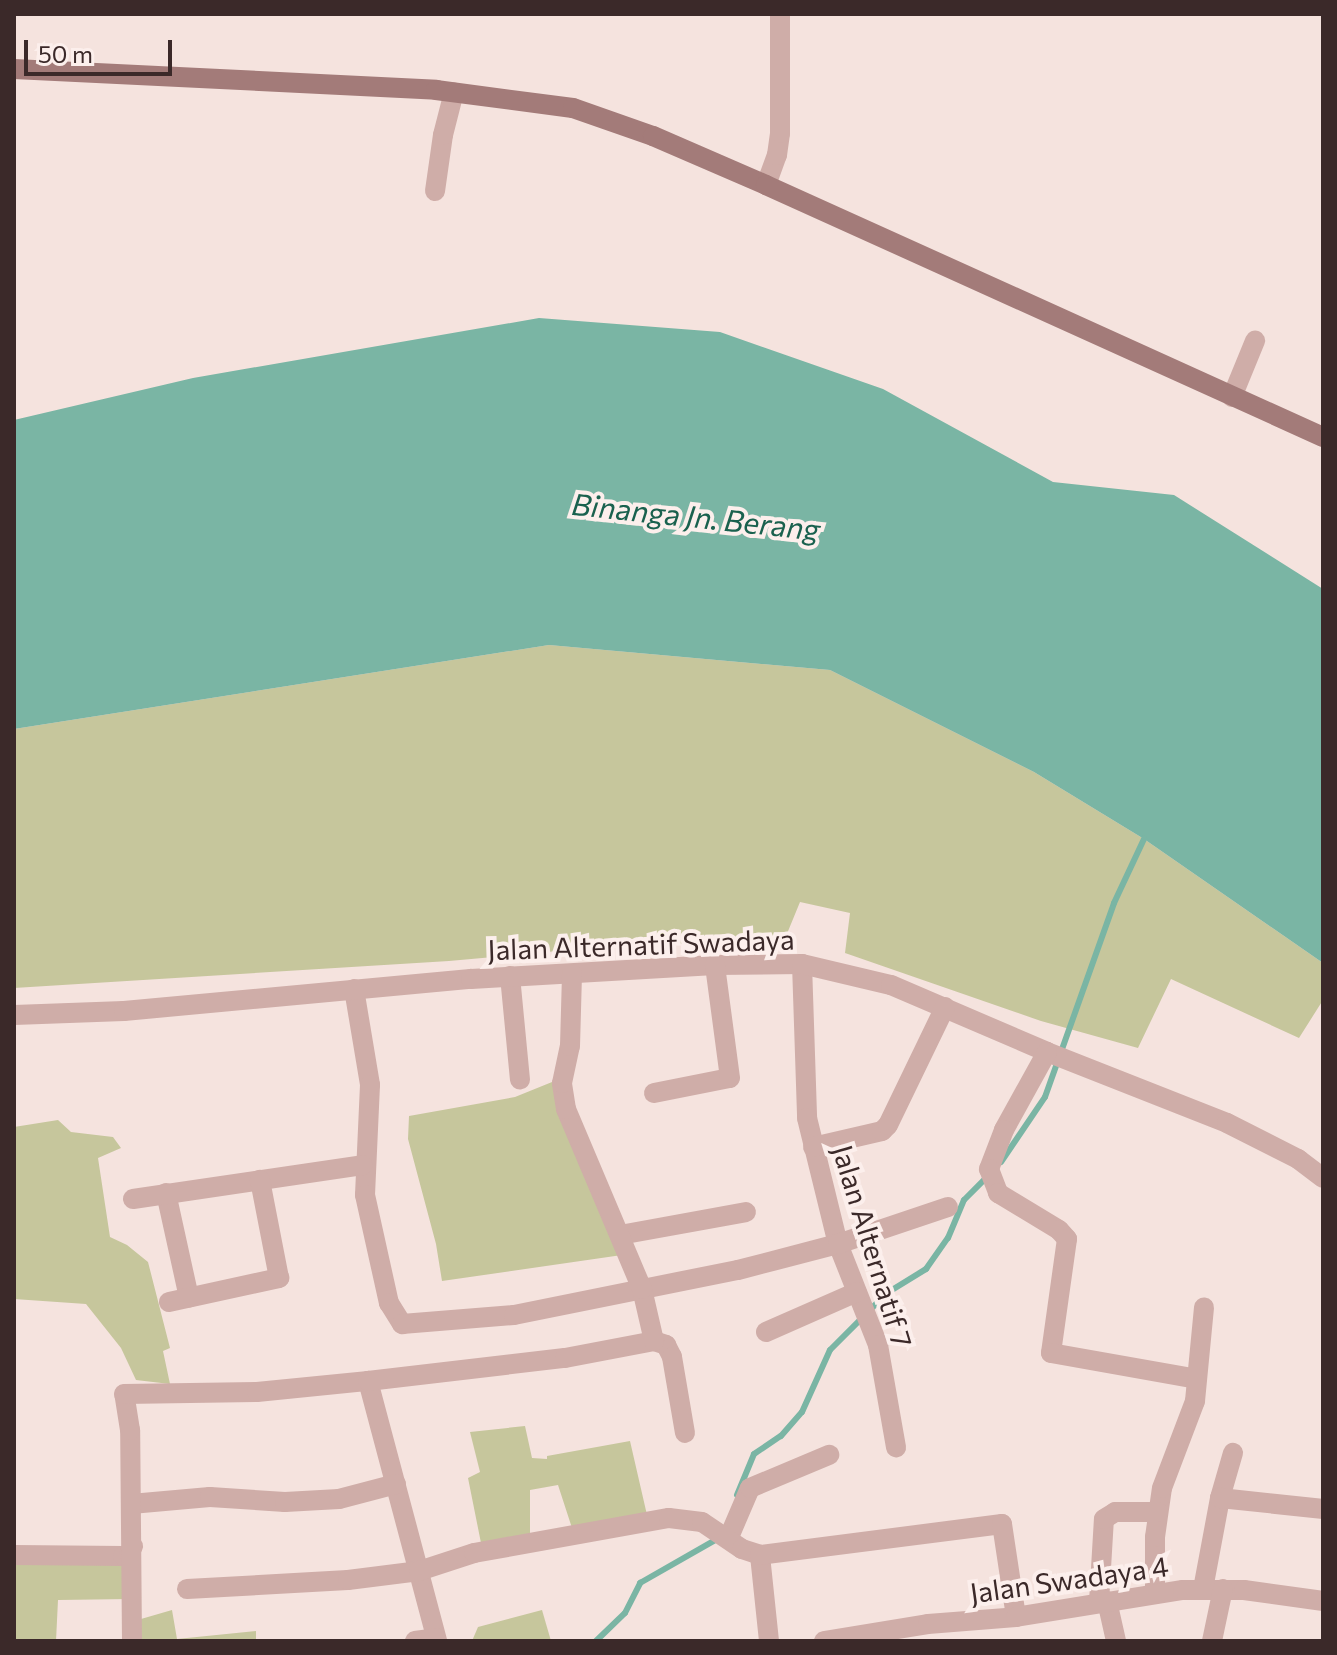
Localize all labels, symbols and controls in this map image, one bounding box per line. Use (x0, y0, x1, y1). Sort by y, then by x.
scale bar (28, 24, 176, 74)
text: 50 m (38, 39, 93, 68)
water label: Binanga Jn. Berang (570, 485, 822, 547)
street label: Jalan Alternatif Swadaya (487, 922, 795, 966)
street label: Jalan Alternatif 7 (826, 1141, 920, 1351)
street label: Jalan Swadaya 4 (968, 1548, 1170, 1610)

